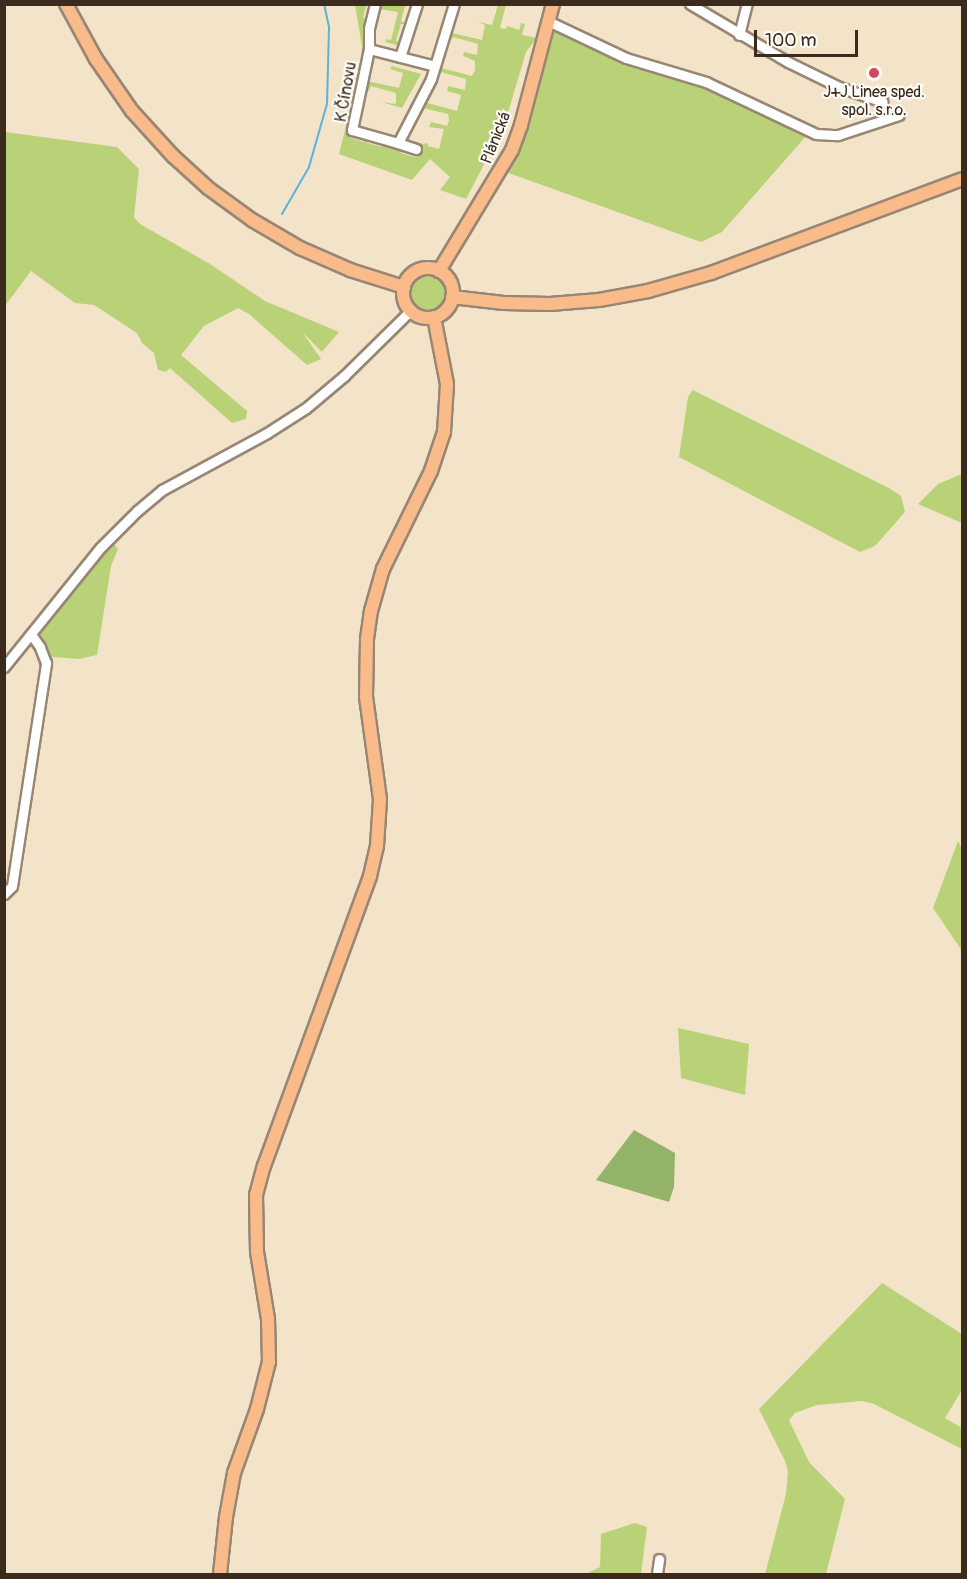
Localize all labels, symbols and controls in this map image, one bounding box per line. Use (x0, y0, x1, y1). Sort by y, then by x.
scale bar (757, 18, 860, 56)
text: 100 m (765, 29, 817, 52)
street label: K Čínovu (331, 60, 361, 124)
marker: J+J Linea sped. spol. s.r.o. (867, 66, 881, 80)
place label: J+J Linea sped. spol. s.r.o. (823, 82, 925, 120)
street label: Plánická (477, 109, 515, 167)

